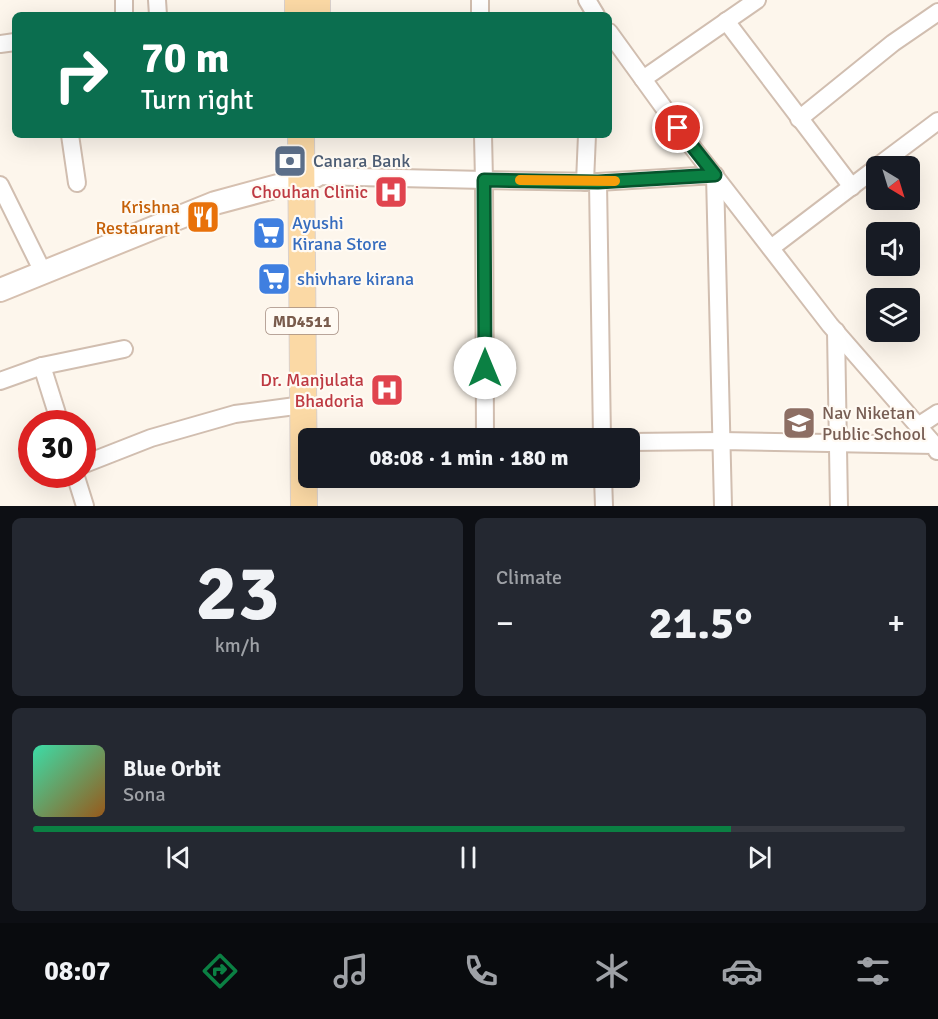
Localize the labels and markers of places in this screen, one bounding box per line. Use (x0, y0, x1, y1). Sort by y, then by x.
pin (652, 102, 703, 153)
bank icon: Canara Bank (272, 143, 308, 179)
place label: Canara Bank (313, 150, 410, 172)
hospital icon: Chouhan Clinic (373, 174, 409, 210)
place label: Chouhan Clinic (251, 181, 368, 203)
place label: Krishna Restaurant (96, 196, 180, 239)
restaurant icon: Krishna Restaurant (185, 199, 221, 235)
place label: Ayushi Kirana Store (292, 212, 387, 255)
supermarket icon: Ayushi Kirana Store (251, 215, 287, 251)
supermarket icon: shivhare kirana (256, 261, 292, 297)
place label: shivhare kirana (297, 268, 414, 290)
place label: Dr. Manjulata Bhadoria (260, 369, 364, 412)
hospital icon: Dr. Manjulata Bhadoria (369, 372, 405, 408)
place label: Nav Niketan Public School (822, 402, 926, 445)
school or university icon: Nav Niketan Public School (781, 405, 817, 441)

